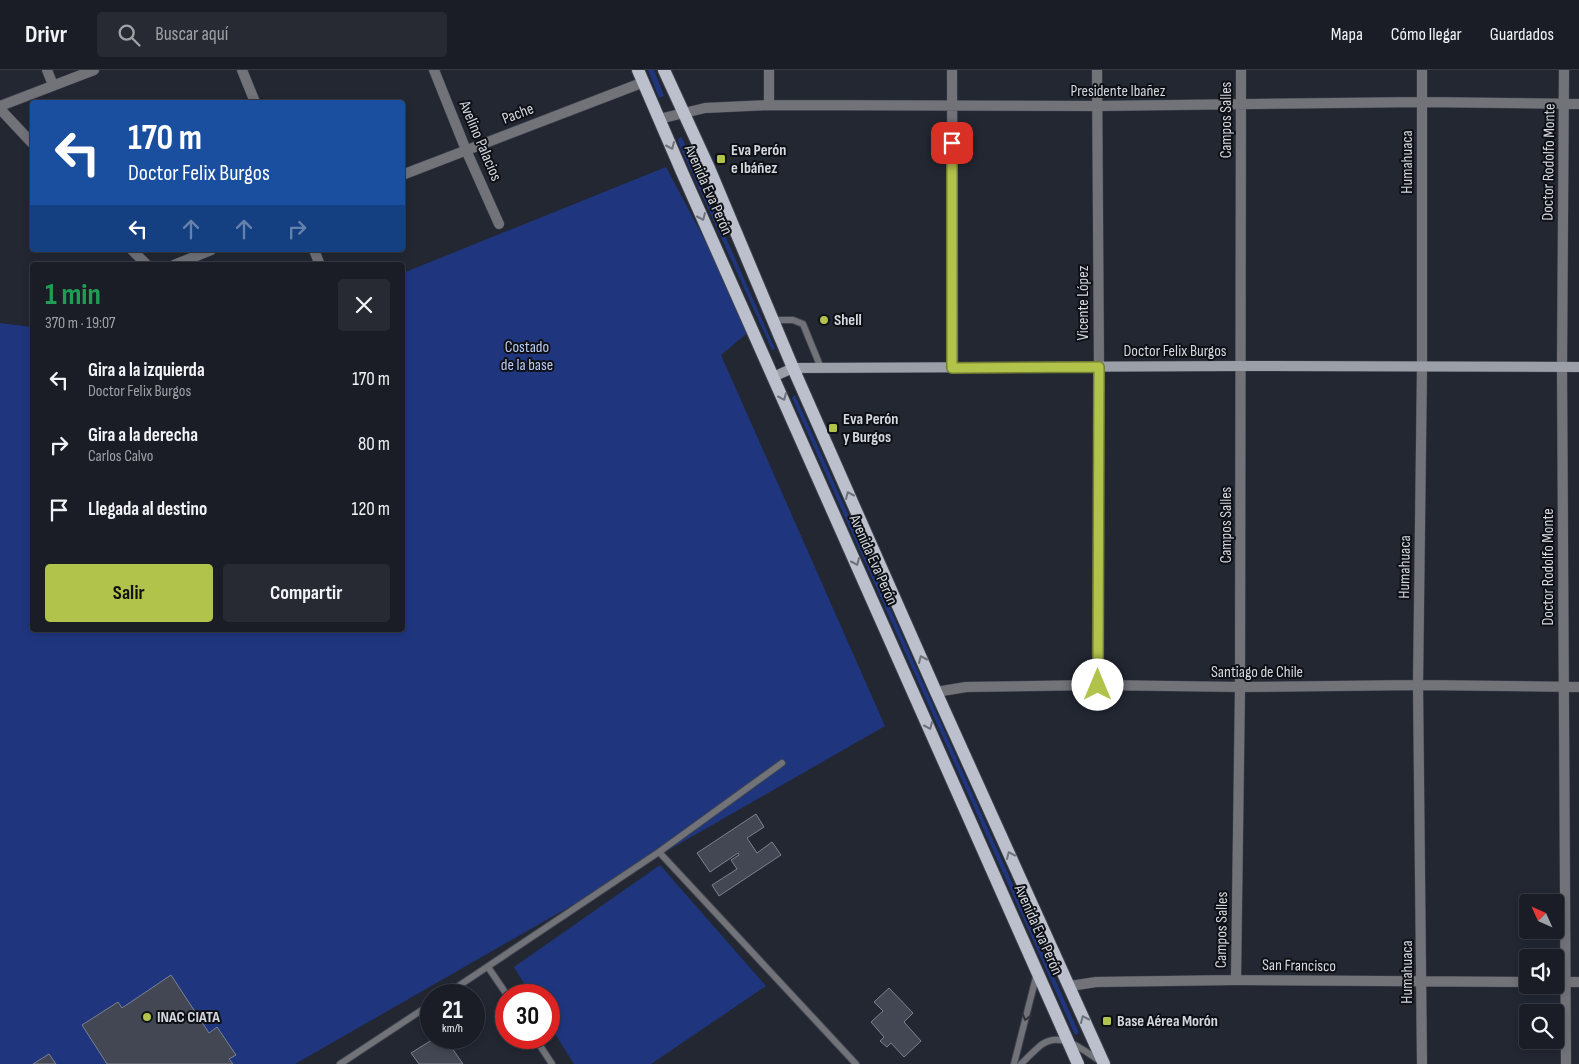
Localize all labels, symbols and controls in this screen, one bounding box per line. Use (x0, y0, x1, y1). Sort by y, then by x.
search box (97, 12, 447, 57)
text: Drivr (25, 20, 67, 49)
icon: search (115, 21, 143, 49)
text: Buscar aquí (155, 23, 228, 46)
text: Mapa (1331, 24, 1363, 45)
text: Cómo llegar (1391, 24, 1462, 45)
text: Guardados (1490, 24, 1554, 45)
street label: Campos Salles (1217, 81, 1236, 158)
street label: Presidente Ibañez (1070, 82, 1166, 101)
street label: Avelino Palacios (454, 97, 505, 184)
street label: Pache (499, 99, 537, 129)
street label: Doctor Rodolfo Monte (1538, 103, 1560, 221)
text: 170 m (128, 117, 202, 160)
icon: left (45, 120, 110, 185)
pin (931, 122, 973, 164)
icon: arrive (938, 129, 966, 157)
street label: Humahuaca (1398, 130, 1417, 194)
one-way arrow (664, 141, 675, 150)
street label: Avenida Eva Perón (679, 141, 736, 238)
place label: Eva Perón e Ibáñez (731, 141, 786, 178)
marker: Eva Perón e Ibáñez (715, 153, 727, 165)
text: Doctor Felix Burgos (128, 160, 270, 187)
one-way arrow (696, 212, 707, 221)
icon: left (124, 215, 152, 243)
icon: ahead (177, 215, 205, 243)
icon: ahead (230, 215, 258, 243)
icon: right (283, 215, 311, 243)
street label: Vicente López (1074, 265, 1093, 340)
text: 1 min (45, 277, 101, 313)
button: close (338, 279, 390, 331)
place label: Shell (834, 311, 862, 330)
text: 370 m · 19:07 (45, 314, 115, 333)
marker: Shell (818, 314, 830, 326)
park label: Costado de la base (501, 338, 553, 375)
street label: Doctor Felix Burgos (1123, 342, 1227, 361)
text: Gira a la izquierda (88, 359, 205, 382)
icon: left (45, 366, 73, 394)
text: 170 m (352, 368, 390, 391)
text: Doctor Felix Burgos (88, 382, 191, 401)
one-way arrow (776, 392, 787, 401)
place label: Eva Perón y Burgos (843, 410, 898, 447)
marker: Eva Perón y Burgos (827, 422, 839, 434)
text: Gira a la derecha (88, 424, 198, 447)
icon: right (45, 431, 73, 459)
text: 80 m (358, 433, 390, 456)
text: Carlos Calvo (88, 447, 153, 466)
street label: Campos Salles (1217, 486, 1236, 563)
one-way arrow (845, 491, 856, 500)
icon: arrive (45, 496, 73, 524)
text: Llegada al destino (88, 498, 207, 521)
text: 120 m (352, 498, 390, 521)
street label: Doctor Rodolfo Monte (1539, 508, 1558, 626)
street label: Avenida Eva Perón (844, 511, 901, 608)
street label: Humahuaca (1395, 535, 1415, 599)
one-way arrow (849, 557, 860, 566)
button: Salir (45, 564, 213, 622)
button: Compartir (223, 564, 390, 622)
one-way arrow (918, 655, 928, 664)
position arrow (1071, 658, 1123, 710)
street label: Santiago de Chile (1211, 663, 1303, 682)
one-way arrow (923, 721, 933, 730)
one-way arrow (1006, 851, 1017, 860)
street label: Avenida Eva Perón (1009, 881, 1066, 978)
street label: Campos Salles (1212, 891, 1232, 968)
north arrow (1519, 894, 1564, 939)
map controls (1519, 894, 1564, 1049)
street label: Humahuaca (1398, 940, 1417, 1004)
button: sound (1519, 949, 1564, 994)
street label: San Francisco (1262, 956, 1336, 976)
speed limit sign: 30 (495, 984, 560, 1049)
text: 21 (442, 995, 463, 1026)
button: search (1519, 1004, 1564, 1049)
place label: INAC CIATA (157, 1008, 220, 1027)
marker: INAC CIATA (141, 1011, 153, 1023)
one-way arrow (1021, 1012, 1032, 1021)
place label: Base Aérea Morón (1117, 1012, 1218, 1031)
one-way arrow (1080, 1015, 1091, 1024)
marker: Base Aérea Morón (1101, 1015, 1113, 1027)
text: km/h (442, 1021, 463, 1036)

